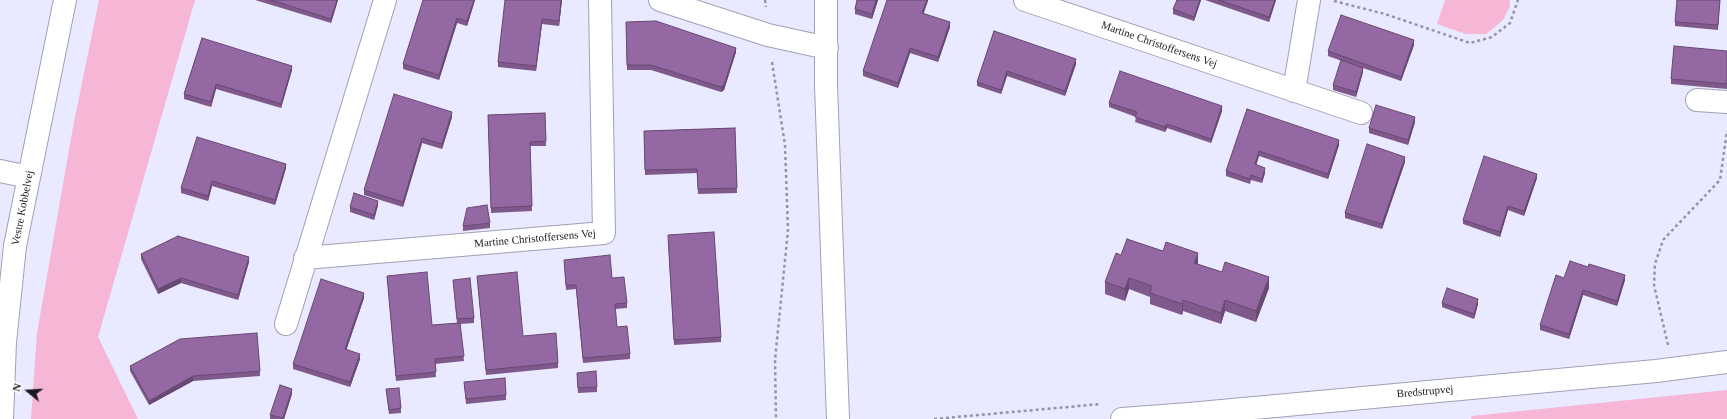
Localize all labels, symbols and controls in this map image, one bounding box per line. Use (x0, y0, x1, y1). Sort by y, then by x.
street label: Martine Christoffersens Vej (1099, 19, 1219, 71)
street label: Vestre Kobbelvej (9, 169, 37, 247)
street label: Martine Christoffersens Vej (474, 227, 596, 251)
north arrow (8, 371, 48, 411)
text: N (10, 382, 24, 393)
street label: Bredstrupvej (1396, 383, 1454, 401)

